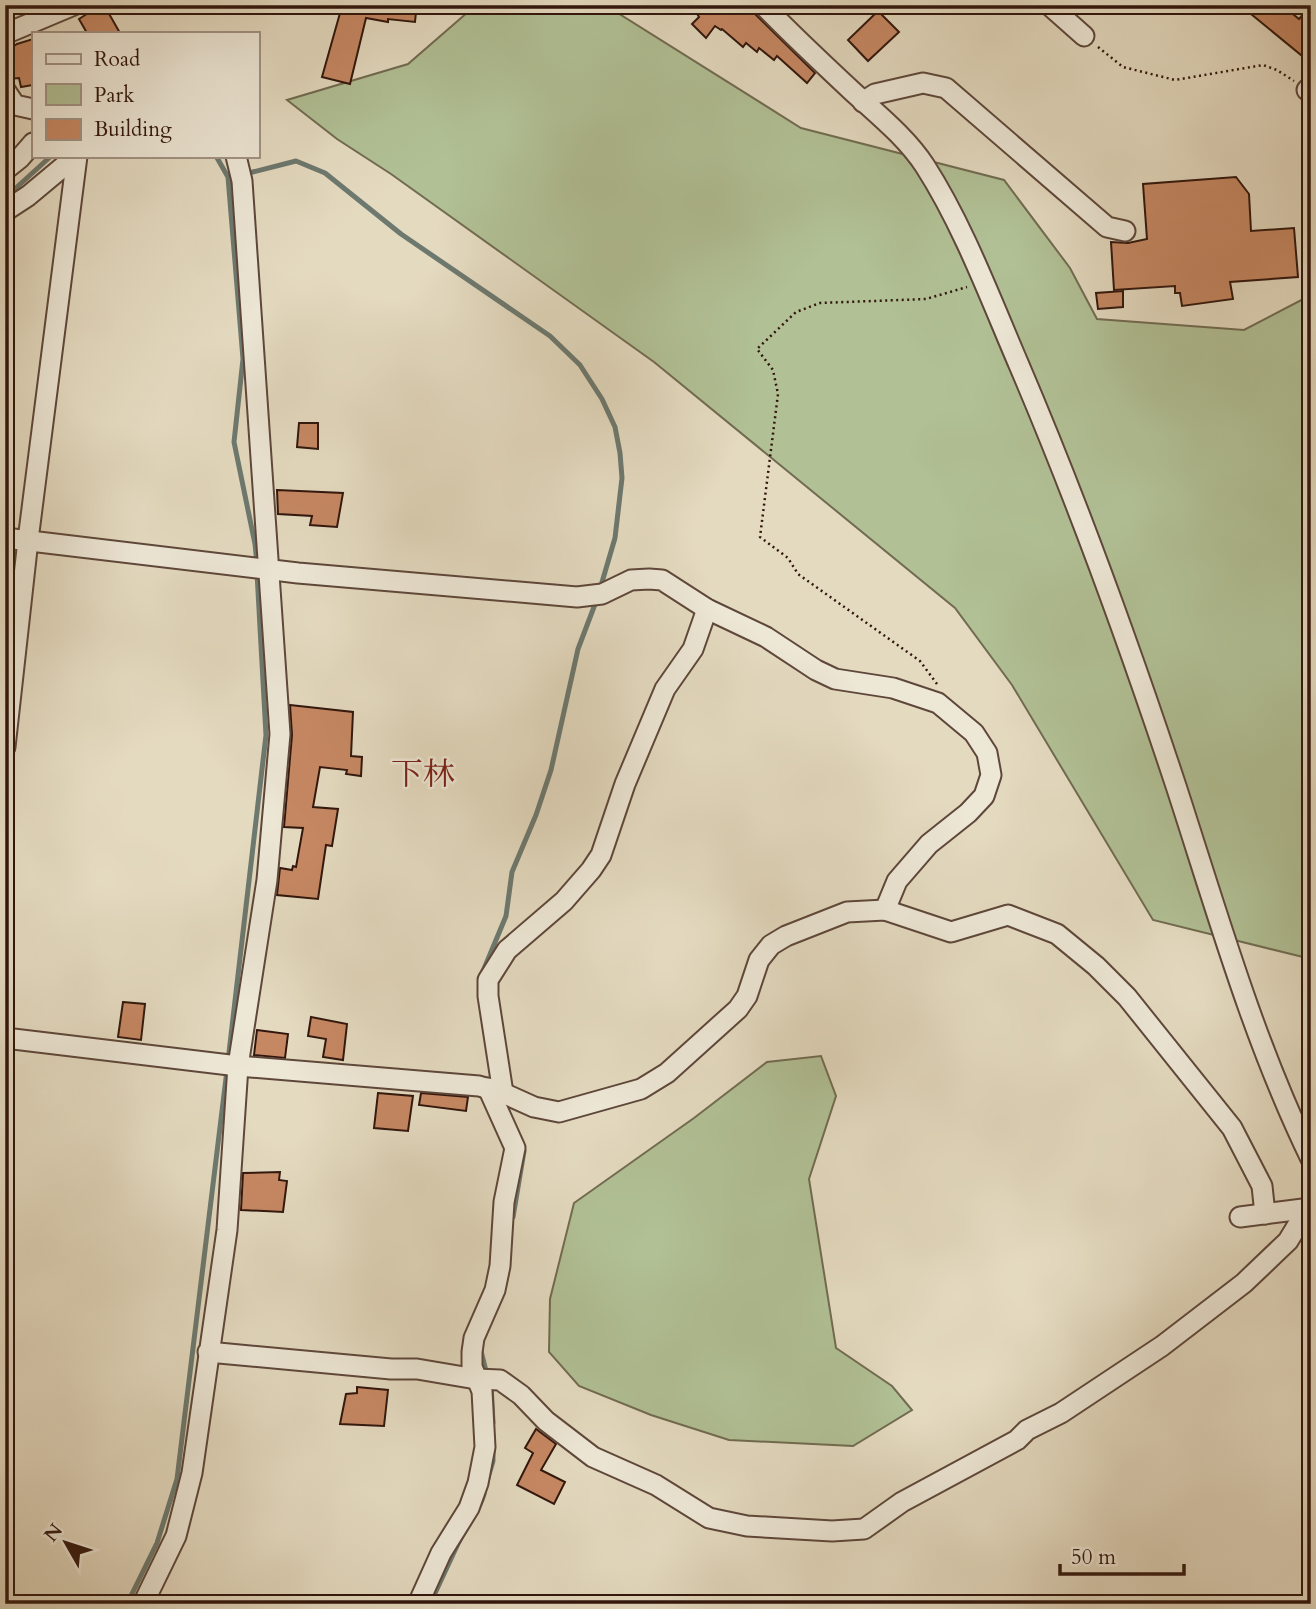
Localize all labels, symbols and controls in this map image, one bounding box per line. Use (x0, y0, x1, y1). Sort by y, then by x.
legend (32, 32, 259, 158)
text: Road (94, 45, 140, 74)
text: Park (94, 81, 135, 110)
text: Building (94, 115, 172, 144)
district label: 下林 (391, 753, 455, 797)
north arrow (32, 1508, 102, 1578)
text: N (38, 1518, 69, 1548)
scale bar (1060, 1532, 1185, 1576)
text: 50 m (1071, 1543, 1116, 1572)

